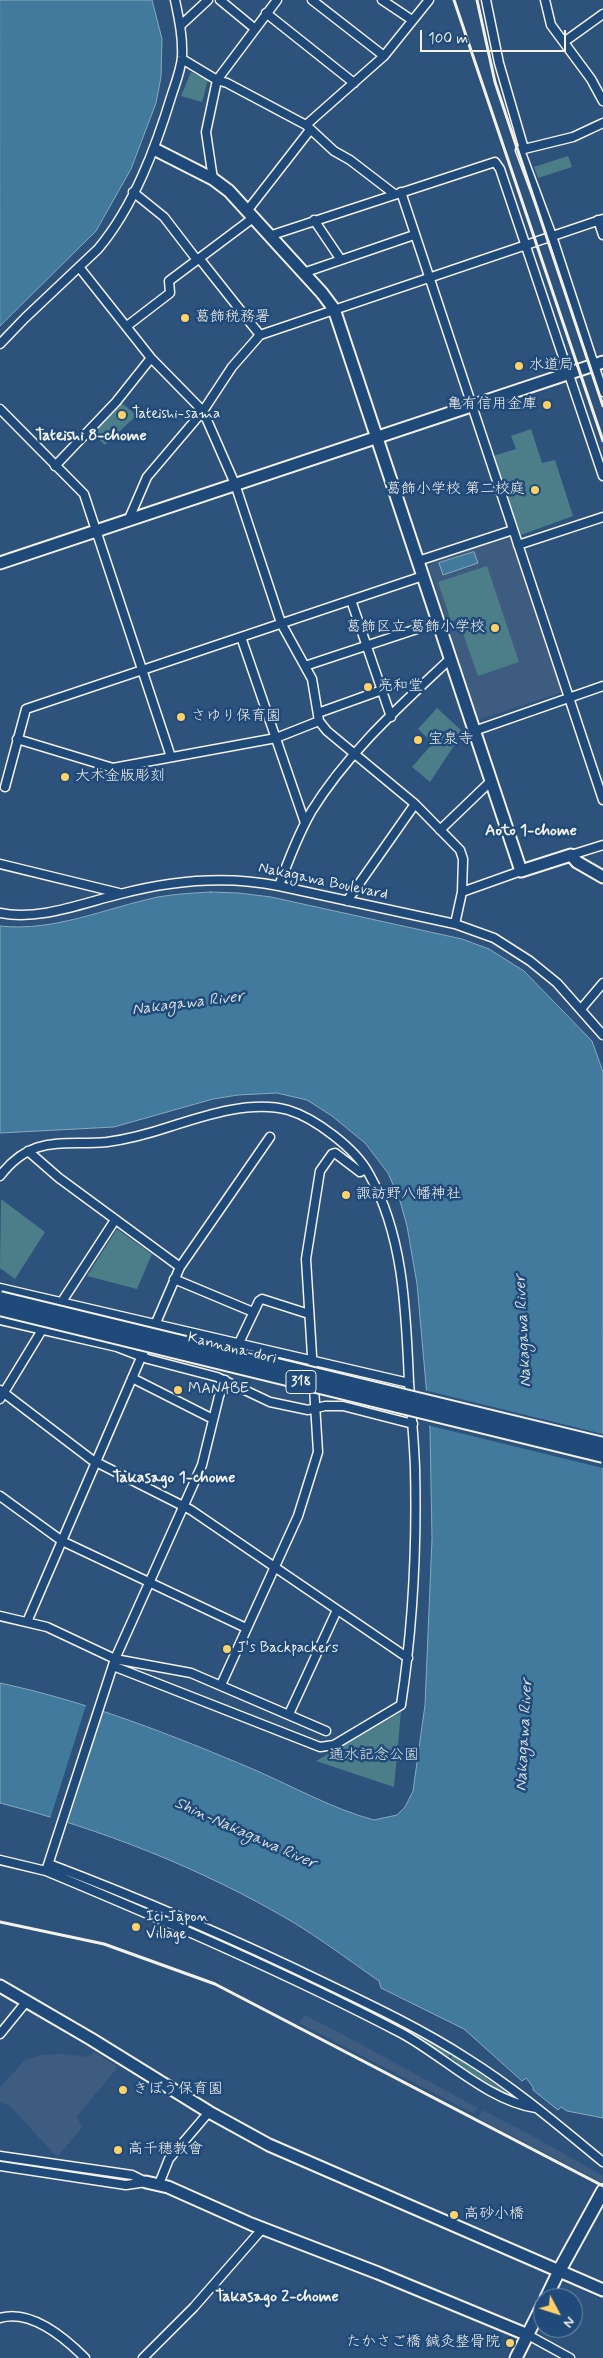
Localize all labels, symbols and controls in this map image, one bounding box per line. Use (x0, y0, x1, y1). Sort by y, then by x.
scale bar (423, 20, 569, 52)
text: 100 m (428, 29, 468, 49)
place label: 葛飾税務署 (195, 309, 270, 327)
marker: 葛飾税務署 (179, 312, 191, 324)
place label: 水道局 (529, 357, 574, 375)
marker: 水道局 (513, 360, 525, 372)
place label: 亀有信用金庫 (447, 396, 537, 414)
marker: 亀有信用金庫 (541, 399, 553, 411)
place label: Tateishi-sama (132, 406, 220, 424)
marker: Tateishi-sama (116, 409, 128, 421)
district label: Tateishi 8-chome (35, 427, 147, 447)
place label: 葛飾小学校 第二校庭 (386, 481, 525, 499)
marker: 葛飾小学校 第二校庭 (529, 484, 541, 496)
place label: 葛飾区立 葛飾小学校 (346, 619, 485, 637)
marker: 葛飾区立 葛飾小学校 (489, 622, 501, 634)
place label: 亮和堂 (378, 678, 423, 696)
marker: 亮和堂 (362, 681, 374, 693)
place label: さゆり保育園 (191, 708, 281, 726)
marker: さゆり保育園 (175, 711, 187, 723)
place label: 宝泉寺 (428, 731, 473, 749)
marker: 宝泉寺 (412, 734, 424, 746)
place label: 大木金版彫刻 (75, 768, 165, 786)
marker: 大木金版彫刻 (59, 771, 71, 783)
district label: Aoto 1-chome (485, 822, 577, 842)
street label: Nakagawa Boulevard (257, 859, 389, 905)
water label: Nakagawa River (131, 988, 245, 1020)
place label: 諏訪野八幡神社 (356, 1186, 461, 1204)
marker: 諏訪野八幡神社 (340, 1189, 352, 1201)
water label: Nakagawa River (511, 1274, 537, 1388)
street label: Kannana-dori (186, 1329, 278, 1369)
road number: 318 (286, 1370, 316, 1394)
place label: MANABE (188, 1381, 249, 1399)
marker: MANABE (172, 1384, 184, 1396)
district label: Takasago 1-chome (113, 1469, 235, 1489)
place label: J's Backpackers (237, 1640, 338, 1658)
marker: J's Backpackers (221, 1643, 233, 1655)
water label: Nakagawa River (512, 1678, 538, 1792)
park label: 通水記念公園 (329, 1747, 419, 1765)
water label: Shin-Nakagawa River (171, 1794, 319, 1874)
place label: Ici Japon Village (146, 1909, 208, 1944)
marker: Ici Japon Village (130, 1921, 142, 1933)
place label: きぼう保育園 (133, 2081, 223, 2099)
marker: きぼう保育園 (117, 2084, 129, 2096)
place label: 高千穂教會 (128, 2141, 203, 2159)
marker: 高千穂教會 (112, 2144, 124, 2156)
place label: 高砂小橋 (464, 2206, 524, 2224)
marker: 高砂小橋 (448, 2209, 460, 2221)
district label: Takasago 2-chome (215, 2288, 339, 2308)
north arrow (533, 2288, 583, 2338)
text: N (559, 2313, 579, 2331)
place label: たかさご橋 鍼灸整骨院 (346, 2334, 500, 2352)
marker: たかさご橋 鍼灸整骨院 (504, 2337, 516, 2349)

